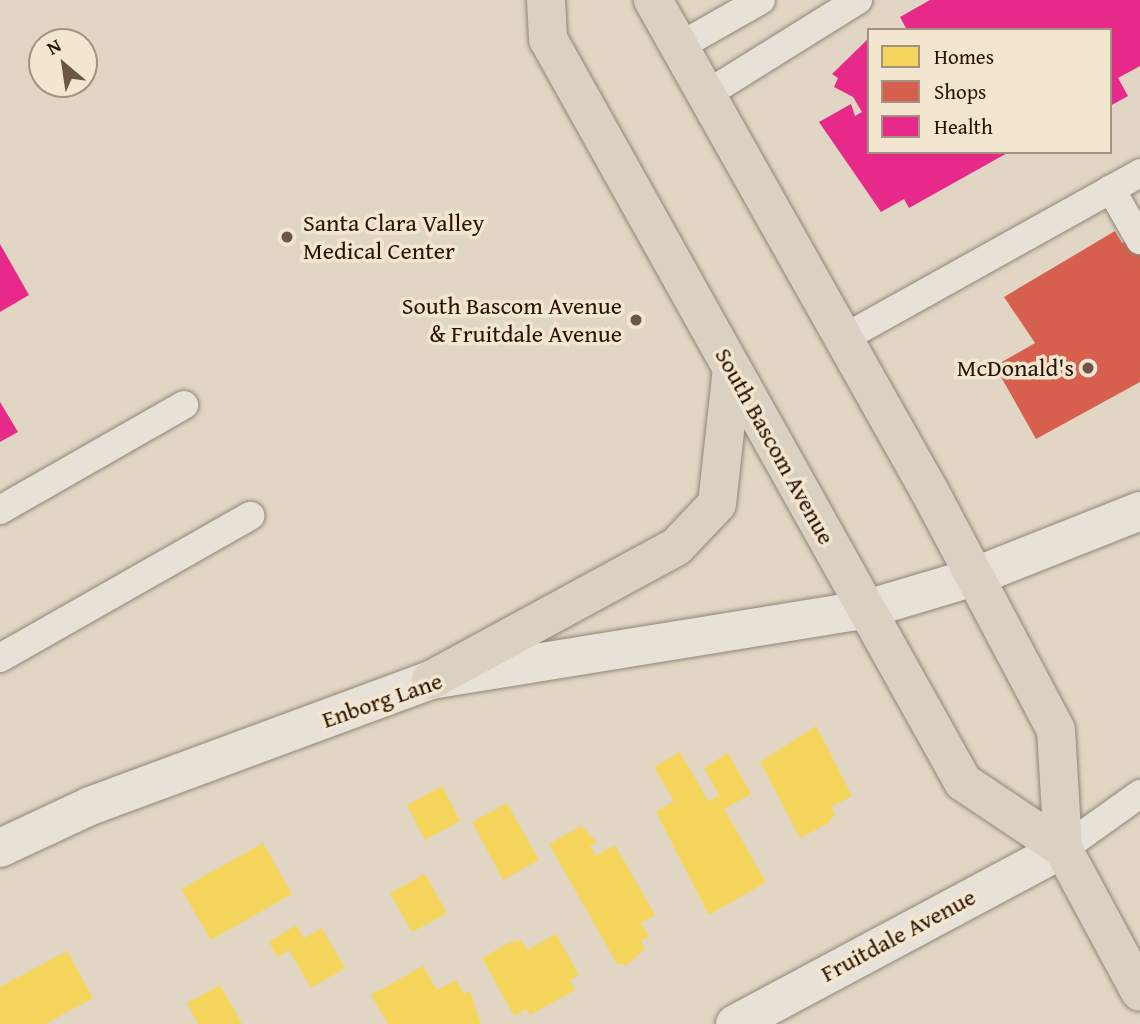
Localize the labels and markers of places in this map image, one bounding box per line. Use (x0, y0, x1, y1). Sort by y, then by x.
place label: Santa Clara Valley Medical Center (303, 209, 484, 265)
marker: Santa Clara Valley Medical Center (277, 227, 297, 247)
place label: South Bascom Avenue & Fruitdale Avenue (402, 292, 622, 348)
marker: South Bascom Avenue & Fruitdale Avenue (628, 312, 644, 328)
place label: McDonald's (957, 354, 1074, 382)
marker: McDonald's (1080, 360, 1096, 376)

